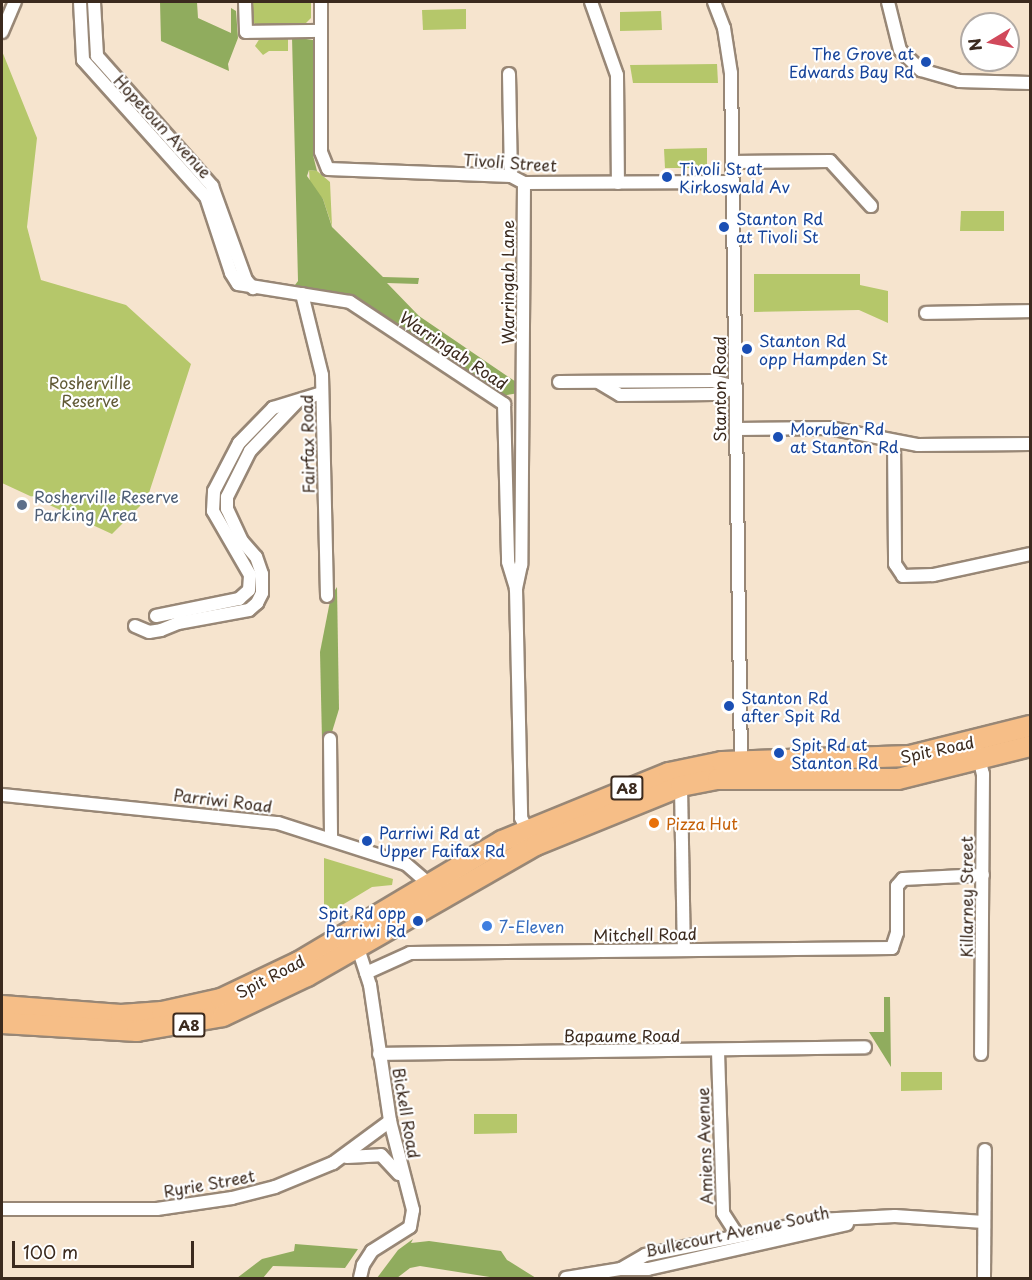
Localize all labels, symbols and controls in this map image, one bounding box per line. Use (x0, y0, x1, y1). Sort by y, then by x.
north arrow (960, 12, 1020, 72)
text: N (961, 36, 987, 53)
place label: The Grove at Edwards Bay Rd (788, 43, 914, 81)
marker: The Grove at Edwards Bay Rd (919, 55, 933, 69)
street label: Hopetoun Avenue (111, 71, 215, 181)
street label: Tivoli Street (462, 149, 558, 175)
place label: Tivoli St at Kirkoswald Av (679, 158, 791, 196)
marker: Tivoli St at Kirkoswald Av (660, 170, 674, 184)
place label: Stanton Rd at Tivoli St (736, 208, 823, 246)
street label: Warringah Lane (497, 220, 517, 344)
marker: Stanton Rd at Tivoli St (717, 220, 731, 234)
street label: Warringah Road (396, 307, 512, 393)
place label: Stanton Rd opp Hampden St (759, 330, 887, 368)
street label: Stanton Road (709, 337, 729, 441)
marker: Stanton Rd opp Hampden St (740, 342, 754, 356)
park label: Rosherville Reserve (49, 372, 131, 410)
street label: Fairfax Road (297, 394, 317, 494)
place label: Moruben Rd at Stanton Rd (790, 418, 898, 456)
marker: Moruben Rd at Stanton Rd (771, 430, 785, 444)
place label: Rosherville Reserve Parking Area (34, 486, 180, 524)
marker: Rosherville Reserve Parking Area (15, 498, 29, 512)
place label: Stanton Rd after Spit Rd (741, 687, 842, 725)
marker: Stanton Rd after Spit Rd (722, 699, 736, 713)
street label: Spit Road (898, 732, 976, 766)
place label: Spit Rd at Stanton Rd (791, 734, 878, 772)
marker: Spit Rd at Stanton Rd (772, 746, 786, 760)
road number: A8 (609, 776, 645, 800)
street label: Parriwi Road (173, 784, 273, 816)
place label: Pizza Hut (666, 813, 739, 833)
marker: Pizza Hut (647, 816, 661, 830)
place label: Parriwi Rd at Upper Faifax Rd (379, 822, 506, 860)
marker: Parriwi Rd at Upper Faifax Rd (360, 834, 374, 848)
street label: Killarney Street (956, 836, 976, 958)
place label: Spit Rd opp Parriwi Rd (316, 902, 406, 940)
marker: Spit Rd opp Parriwi Rd (411, 914, 425, 928)
place label: 7-Eleven (499, 916, 564, 936)
marker: 7-Eleven (480, 919, 494, 933)
street label: Mitchell Road (592, 923, 698, 945)
street label: Spit Road (232, 950, 308, 1002)
road number: A8 (171, 1013, 207, 1037)
street label: Bapaume Road (563, 1025, 681, 1045)
street label: Bickell Road (389, 1066, 425, 1160)
street label: Amiens Avenue (692, 1087, 716, 1205)
street label: Ryrie Street (161, 1165, 257, 1201)
street label: Bullecourt Avenue South (643, 1202, 831, 1260)
scale bar (15, 1229, 196, 1267)
text: 100 m (23, 1238, 78, 1265)

